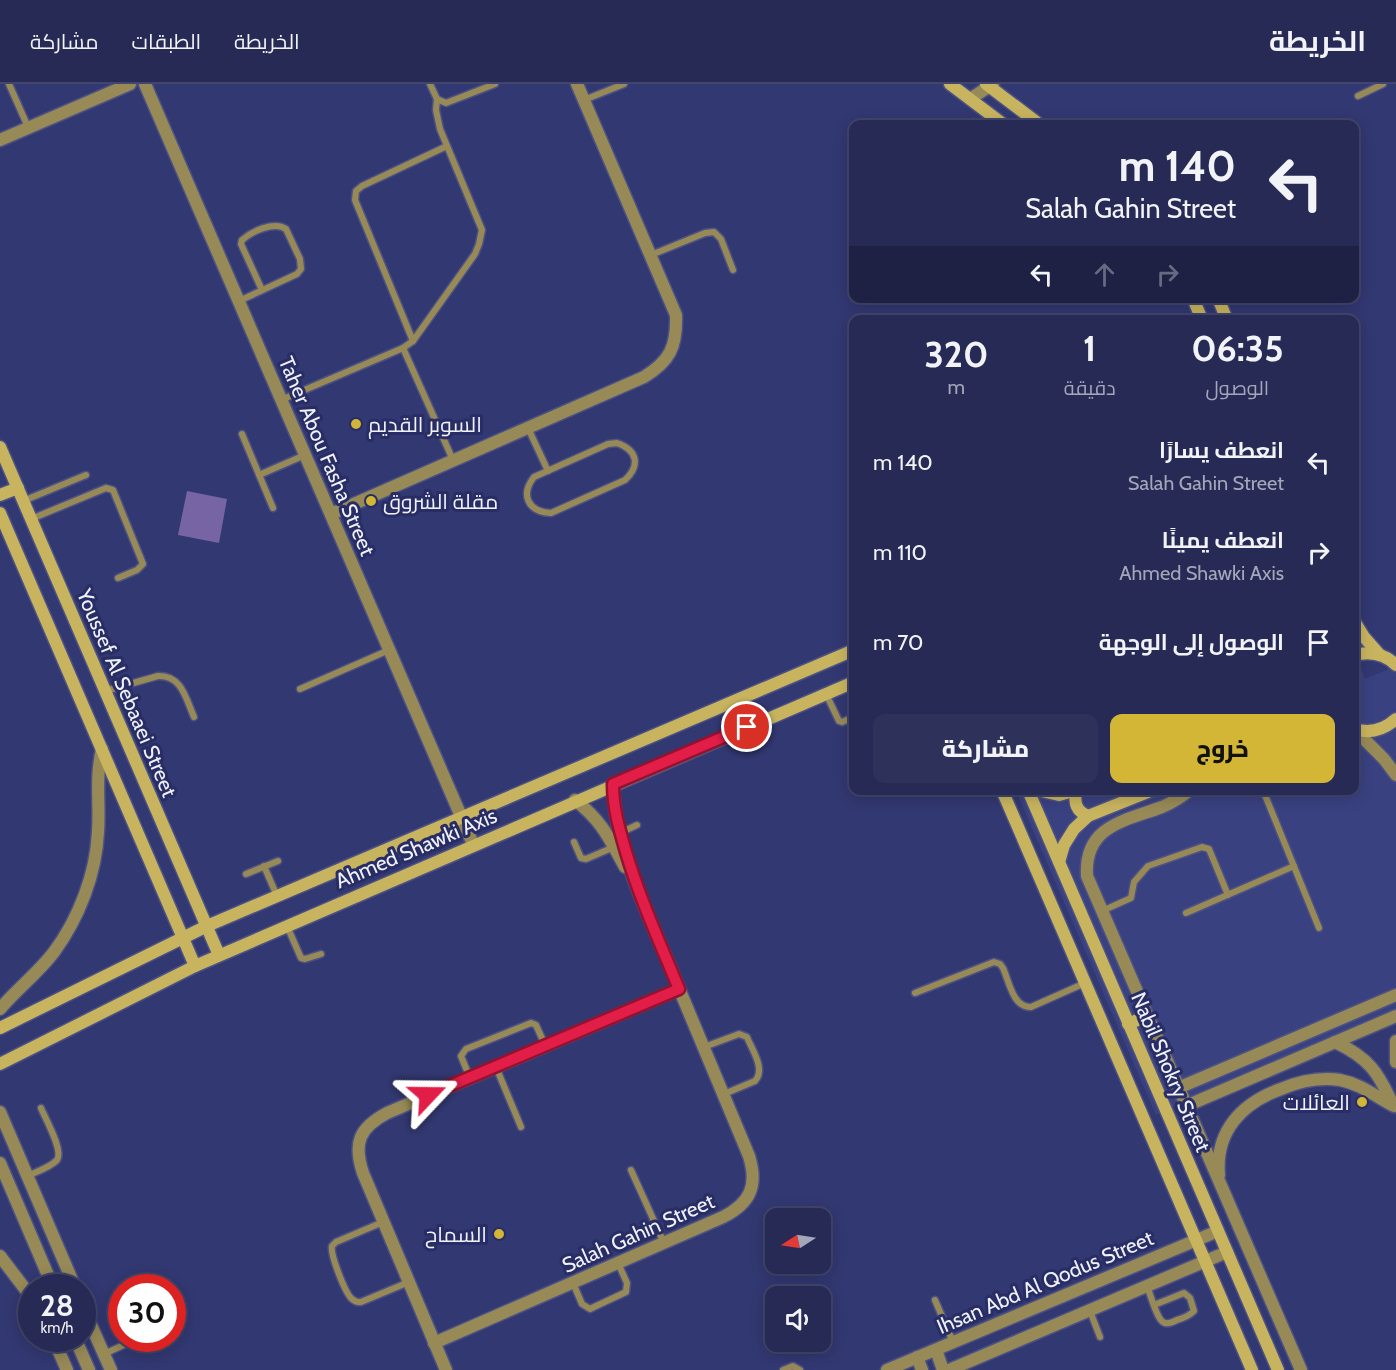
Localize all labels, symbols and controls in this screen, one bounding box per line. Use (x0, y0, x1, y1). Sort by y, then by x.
text: الخريطة (1269, 24, 1366, 58)
text: مشاركة (30, 29, 99, 54)
text: الطبقات (132, 29, 201, 54)
text: الخريطة (234, 29, 300, 54)
text: 140 m (1119, 140, 1236, 192)
icon: left (1257, 144, 1335, 222)
text: Salah Gahin Street (1025, 192, 1236, 225)
icon: left (1025, 258, 1058, 291)
icon: ahead (1088, 258, 1121, 291)
icon: right (1151, 258, 1184, 291)
text: 1 (1083, 326, 1096, 370)
text: 06:35 (1191, 326, 1284, 370)
text: 320 (924, 332, 988, 376)
street label: Taher Abou Fasha Street (274, 353, 380, 559)
text: m (948, 375, 965, 399)
text: دقيقة (1064, 376, 1116, 400)
text: الوصول (1206, 376, 1269, 400)
place label: السوبر القديم (368, 412, 482, 439)
marker: السوبر القديم (349, 417, 363, 431)
text: انعطف يسارًا (1159, 437, 1284, 464)
icon: left (1302, 446, 1335, 479)
text: 140 m (873, 449, 933, 476)
text: Salah Gahin Street (1128, 471, 1284, 495)
place label: مقلة الشروق (383, 489, 498, 515)
marker: مقلة الشروق (364, 494, 378, 508)
text: انعطف يمينًا (1162, 527, 1284, 554)
icon: right (1302, 536, 1335, 569)
text: 110 m (873, 539, 927, 566)
text: Ahmed Shawki Axis (1119, 561, 1284, 585)
street label: Youssef Al Sebaaei Street (71, 584, 182, 801)
icon: arrive (1302, 626, 1335, 659)
text: 70 m (873, 629, 923, 656)
text: الوصول إلى الوجهة (1099, 629, 1284, 656)
pin (721, 701, 772, 752)
icon: arrive (730, 710, 763, 743)
button: مشاركة (873, 714, 1098, 783)
button: خروج (1110, 714, 1335, 783)
street label: Ahmed Shawki Axis (331, 803, 501, 893)
street label: Nabil Shokry Street (1126, 988, 1216, 1156)
position arrow (396, 1063, 460, 1127)
place label: العائلات (1283, 1090, 1350, 1115)
marker: العائلات (1355, 1095, 1369, 1109)
street label: Salah Gahin Street (558, 1188, 718, 1278)
north arrow (765, 1208, 831, 1274)
map controls (765, 1208, 831, 1352)
place label: السماح (425, 1222, 487, 1249)
street label: Ihsan Abd Al Qodus Street (933, 1225, 1157, 1339)
marker: السماح (492, 1227, 506, 1241)
speed limit sign: 30 (108, 1274, 186, 1352)
button: sound (765, 1286, 831, 1352)
text: 28 (40, 1287, 74, 1324)
text: km/h (41, 1319, 73, 1337)

